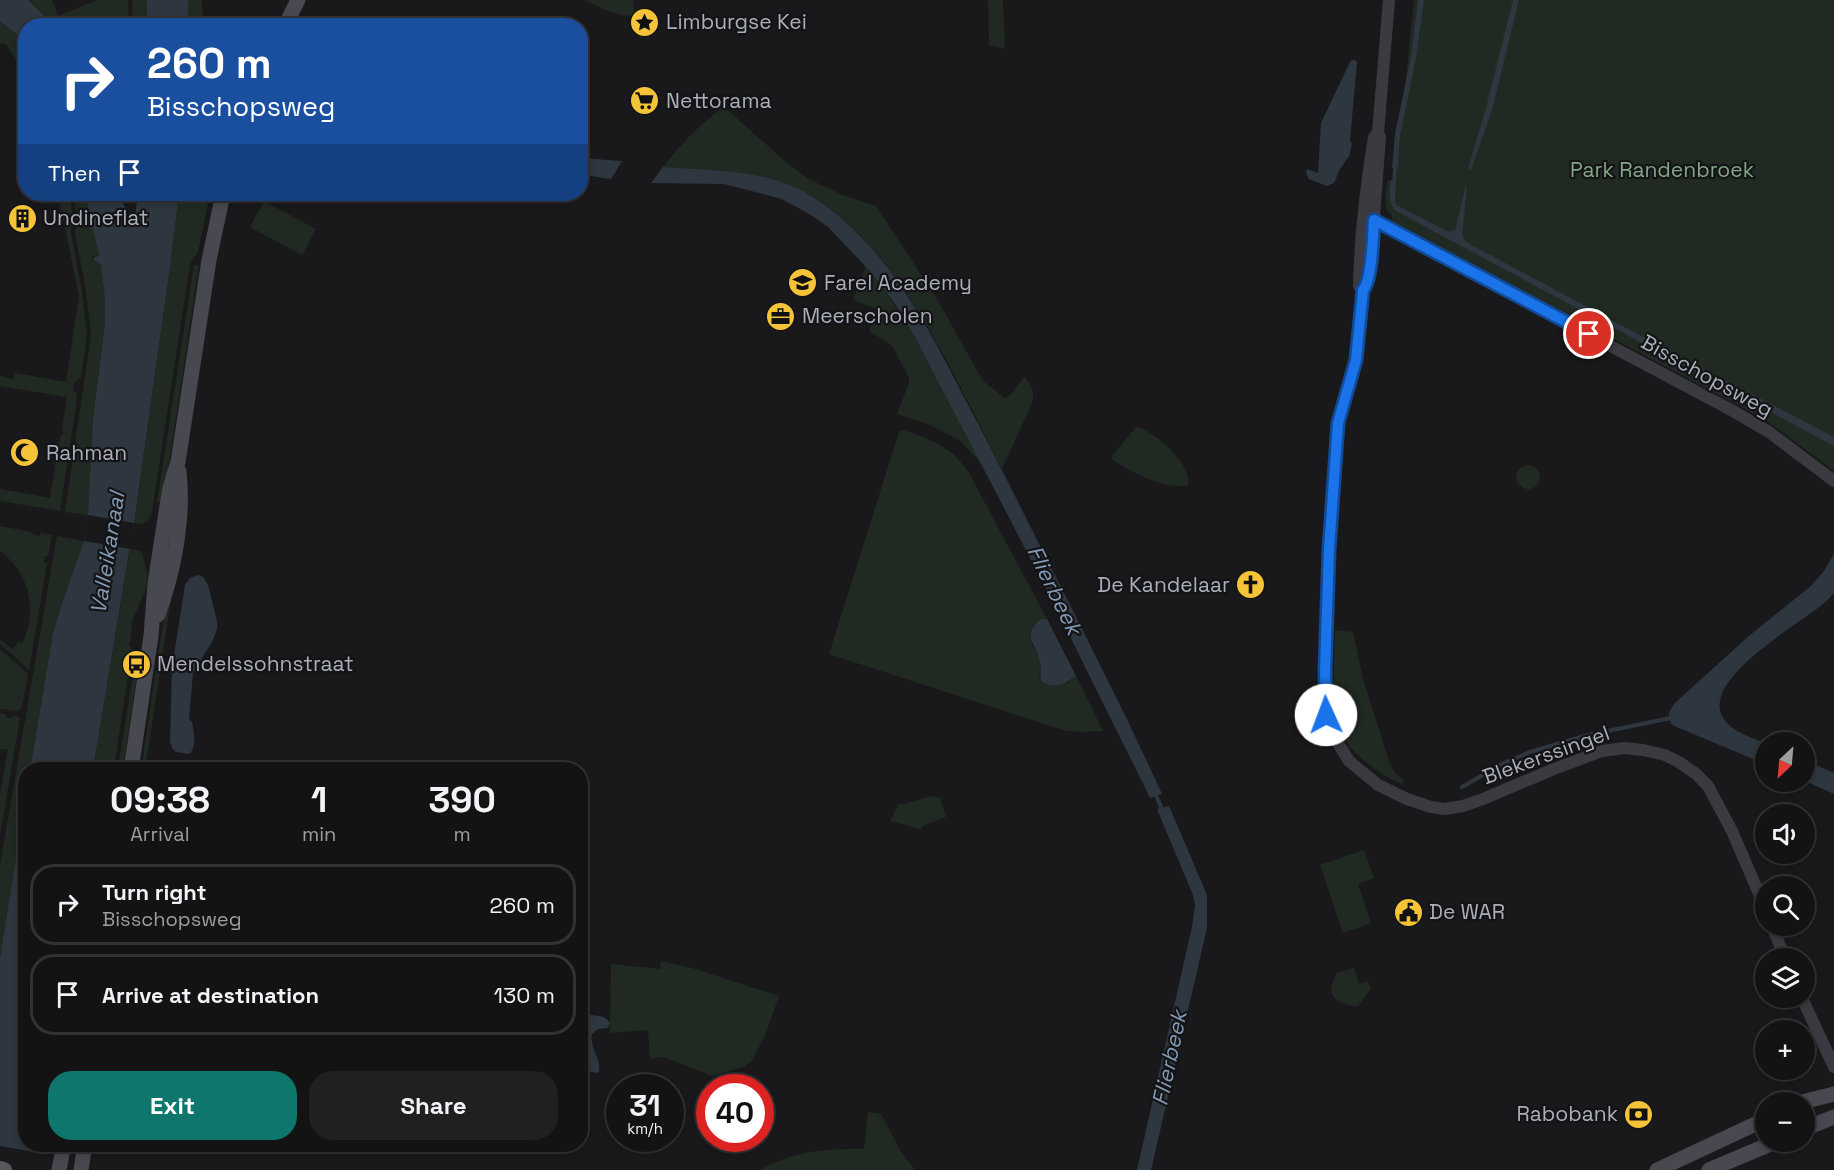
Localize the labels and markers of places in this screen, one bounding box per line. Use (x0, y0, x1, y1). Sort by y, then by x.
place icon: Limburgse Kei (629, 6, 661, 38)
place label: Limburgse Kei (666, 8, 807, 35)
supermarket icon: Nettorama (629, 85, 661, 117)
place label: Nettorama (666, 87, 772, 114)
building icon: Undineflat (6, 202, 38, 234)
place label: Undineflat (43, 204, 148, 231)
school or university icon: Farel Academy (787, 267, 819, 299)
place label: Farel Academy (824, 269, 972, 296)
office icon: Meerscholen (765, 300, 797, 332)
place label: Meerscholen (802, 302, 933, 329)
pin (1563, 308, 1614, 359)
mosque icon: Rahman (9, 437, 41, 469)
place label: Rahman (46, 439, 127, 466)
church icon: De Kandelaar (1235, 569, 1267, 601)
place label: De Kandelaar (1097, 571, 1230, 598)
bus stop icon: Mendelssohnstraat (120, 648, 152, 680)
place label: Mendelssohnstraat (157, 650, 354, 677)
public building icon: De WAR (1392, 896, 1424, 928)
place label: De WAR (1429, 898, 1505, 925)
bank icon: Rabobank (1623, 1098, 1655, 1130)
place label: Rabobank (1516, 1100, 1618, 1127)

